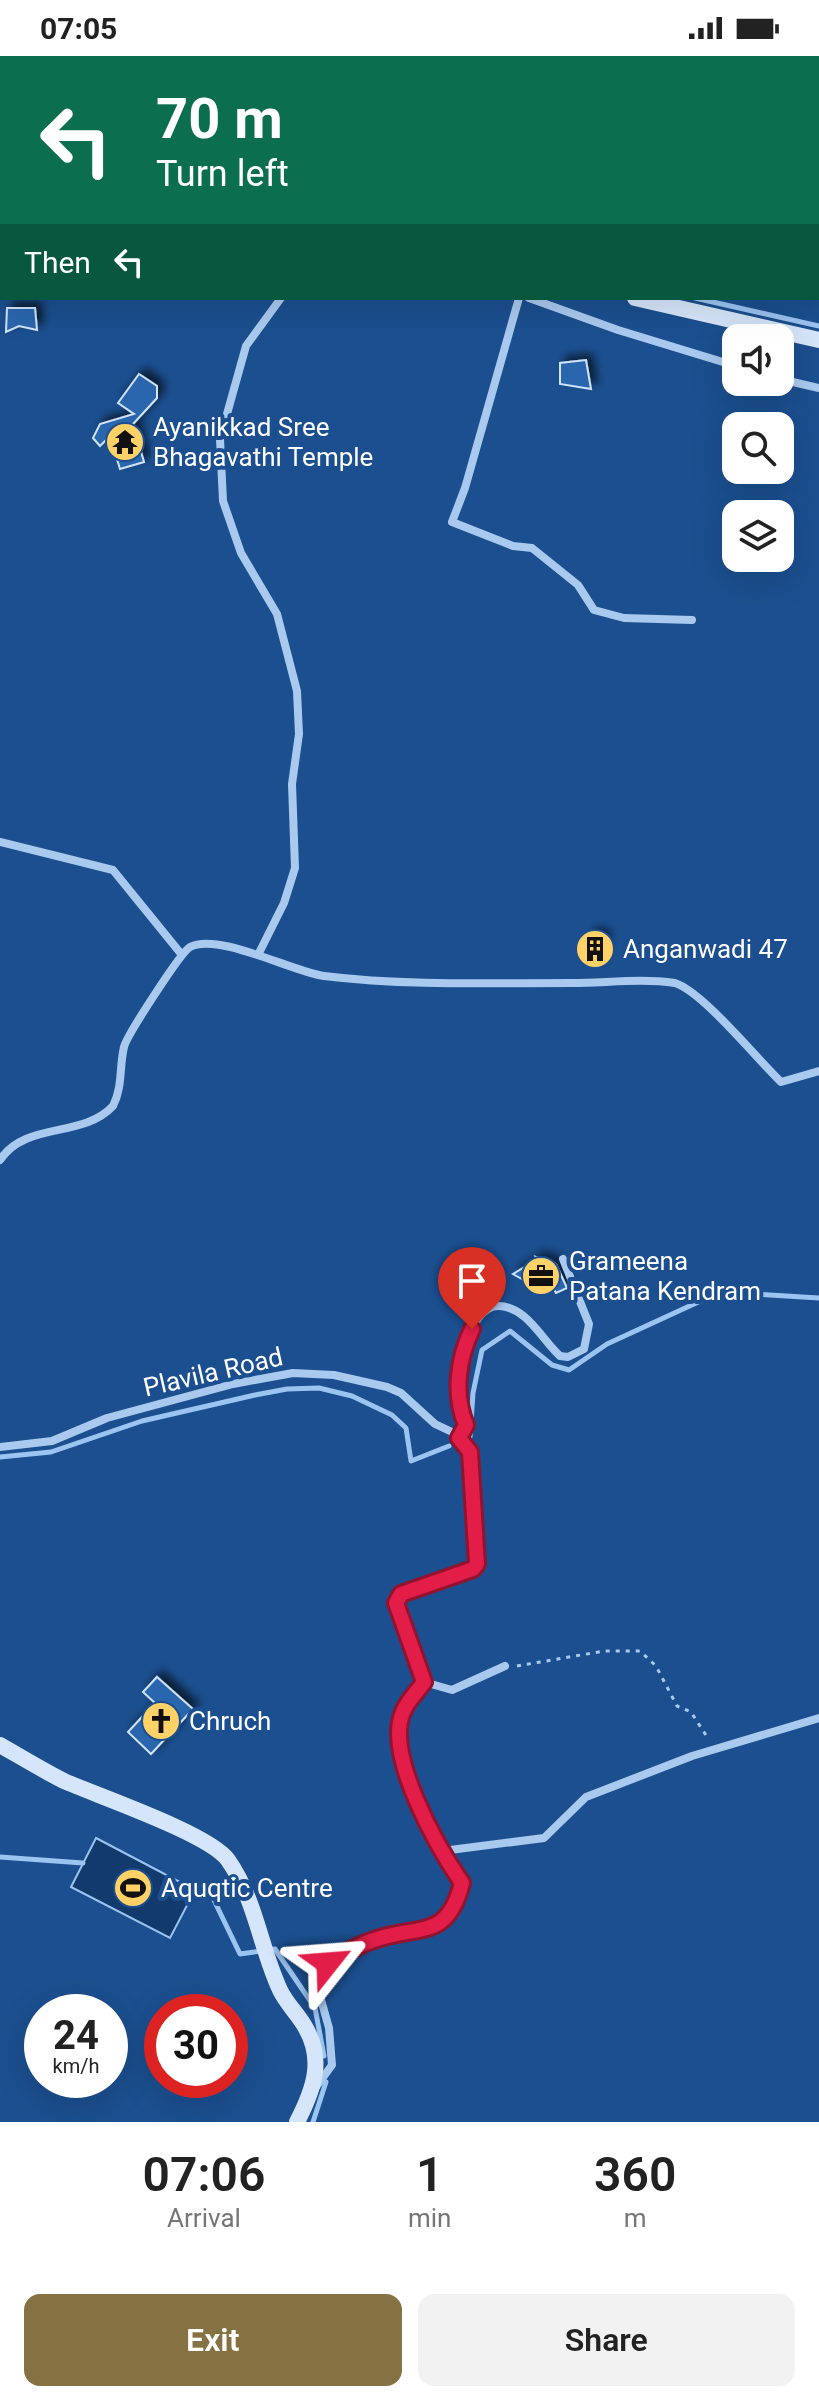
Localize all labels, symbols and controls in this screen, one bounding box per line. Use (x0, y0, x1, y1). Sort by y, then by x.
text: 07:05 (40, 11, 117, 46)
text: 70 m (156, 86, 283, 152)
icon: left (24, 88, 128, 192)
text: Turn left (156, 153, 289, 195)
icon: left (107, 240, 151, 284)
text: Then (24, 245, 91, 280)
map controls (722, 324, 794, 572)
button: sound (722, 324, 794, 396)
place label: Ayanikkad Sree Bhagavathi Temple (153, 412, 373, 472)
button: search (722, 412, 794, 484)
temple icon: Ayanikkad Sree Bhagavathi Temple (104, 421, 146, 463)
button: layers (722, 500, 794, 572)
building icon: Anganwadi 47 (574, 928, 616, 970)
place label: Anganwadi 47 (623, 934, 788, 964)
place label: Grameena Patana Kendram (569, 1246, 761, 1306)
pin (438, 1247, 506, 1329)
office icon: Grameena Patana Kendram (520, 1255, 562, 1297)
icon: arrive (450, 1259, 494, 1303)
street label: Plavila Road (140, 1341, 286, 1403)
church icon: Chruch (140, 1700, 182, 1742)
place label: Chruch (189, 1706, 271, 1736)
sports icon: Aquqtic Centre (112, 1867, 154, 1909)
place label: Aquqtic Centre (161, 1873, 333, 1903)
position arrow (286, 1921, 370, 2005)
speed limit sign: 30 (144, 1994, 248, 2098)
text: 24 (53, 2012, 99, 2059)
text: km/h (53, 2054, 99, 2078)
text: 07:06 (143, 2146, 265, 2203)
text: 1 (416, 2146, 443, 2203)
text: 360 (594, 2146, 676, 2203)
text: Arrival (167, 2203, 241, 2233)
text: min (408, 2203, 451, 2233)
text: m (624, 2203, 647, 2233)
button: Exit (24, 2294, 402, 2386)
button: Share (418, 2294, 795, 2386)

